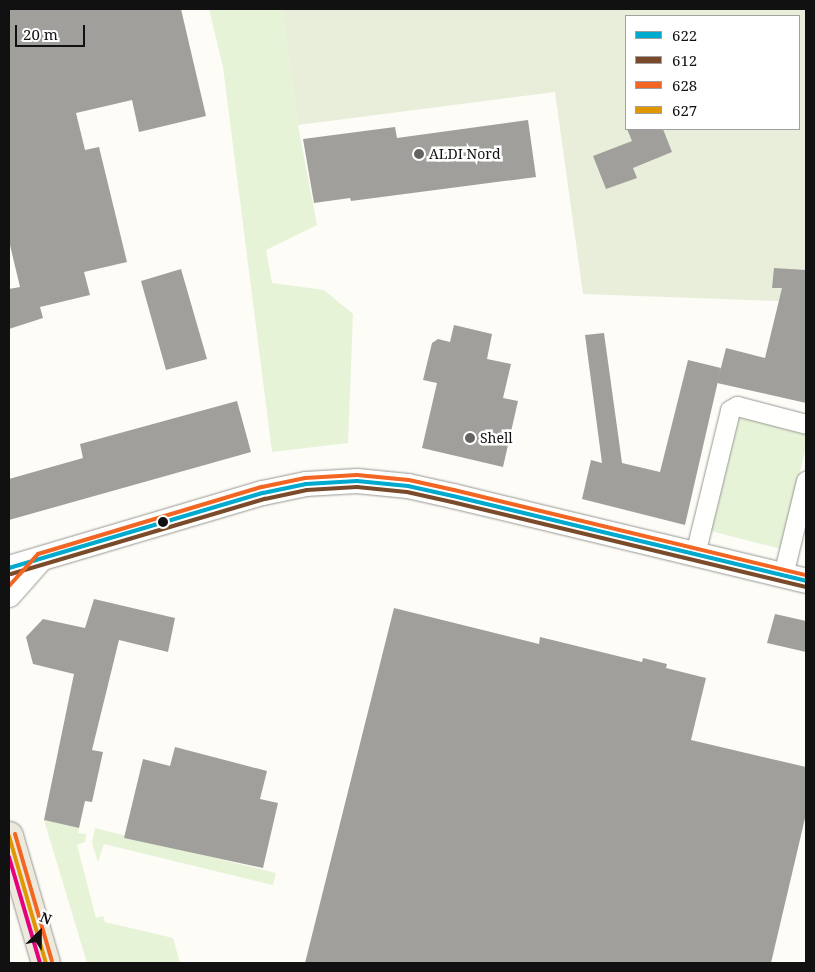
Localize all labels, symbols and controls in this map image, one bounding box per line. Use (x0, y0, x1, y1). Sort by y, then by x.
scale bar (18, 15, 88, 47)
legend (625, 15, 800, 130)
text: 20 m (23, 24, 58, 44)
text: 622 (672, 25, 697, 45)
text: 612 (672, 50, 697, 70)
text: 628 (672, 75, 697, 95)
text: 627 (672, 100, 697, 120)
place label: ALDI Nord (429, 146, 500, 162)
marker: ALDI Nord (413, 148, 425, 160)
place label: Shell (480, 430, 513, 446)
marker: Shell (464, 432, 476, 444)
unlabelled marker (158, 517, 168, 527)
north arrow (15, 907, 65, 957)
text: N (37, 907, 55, 929)

